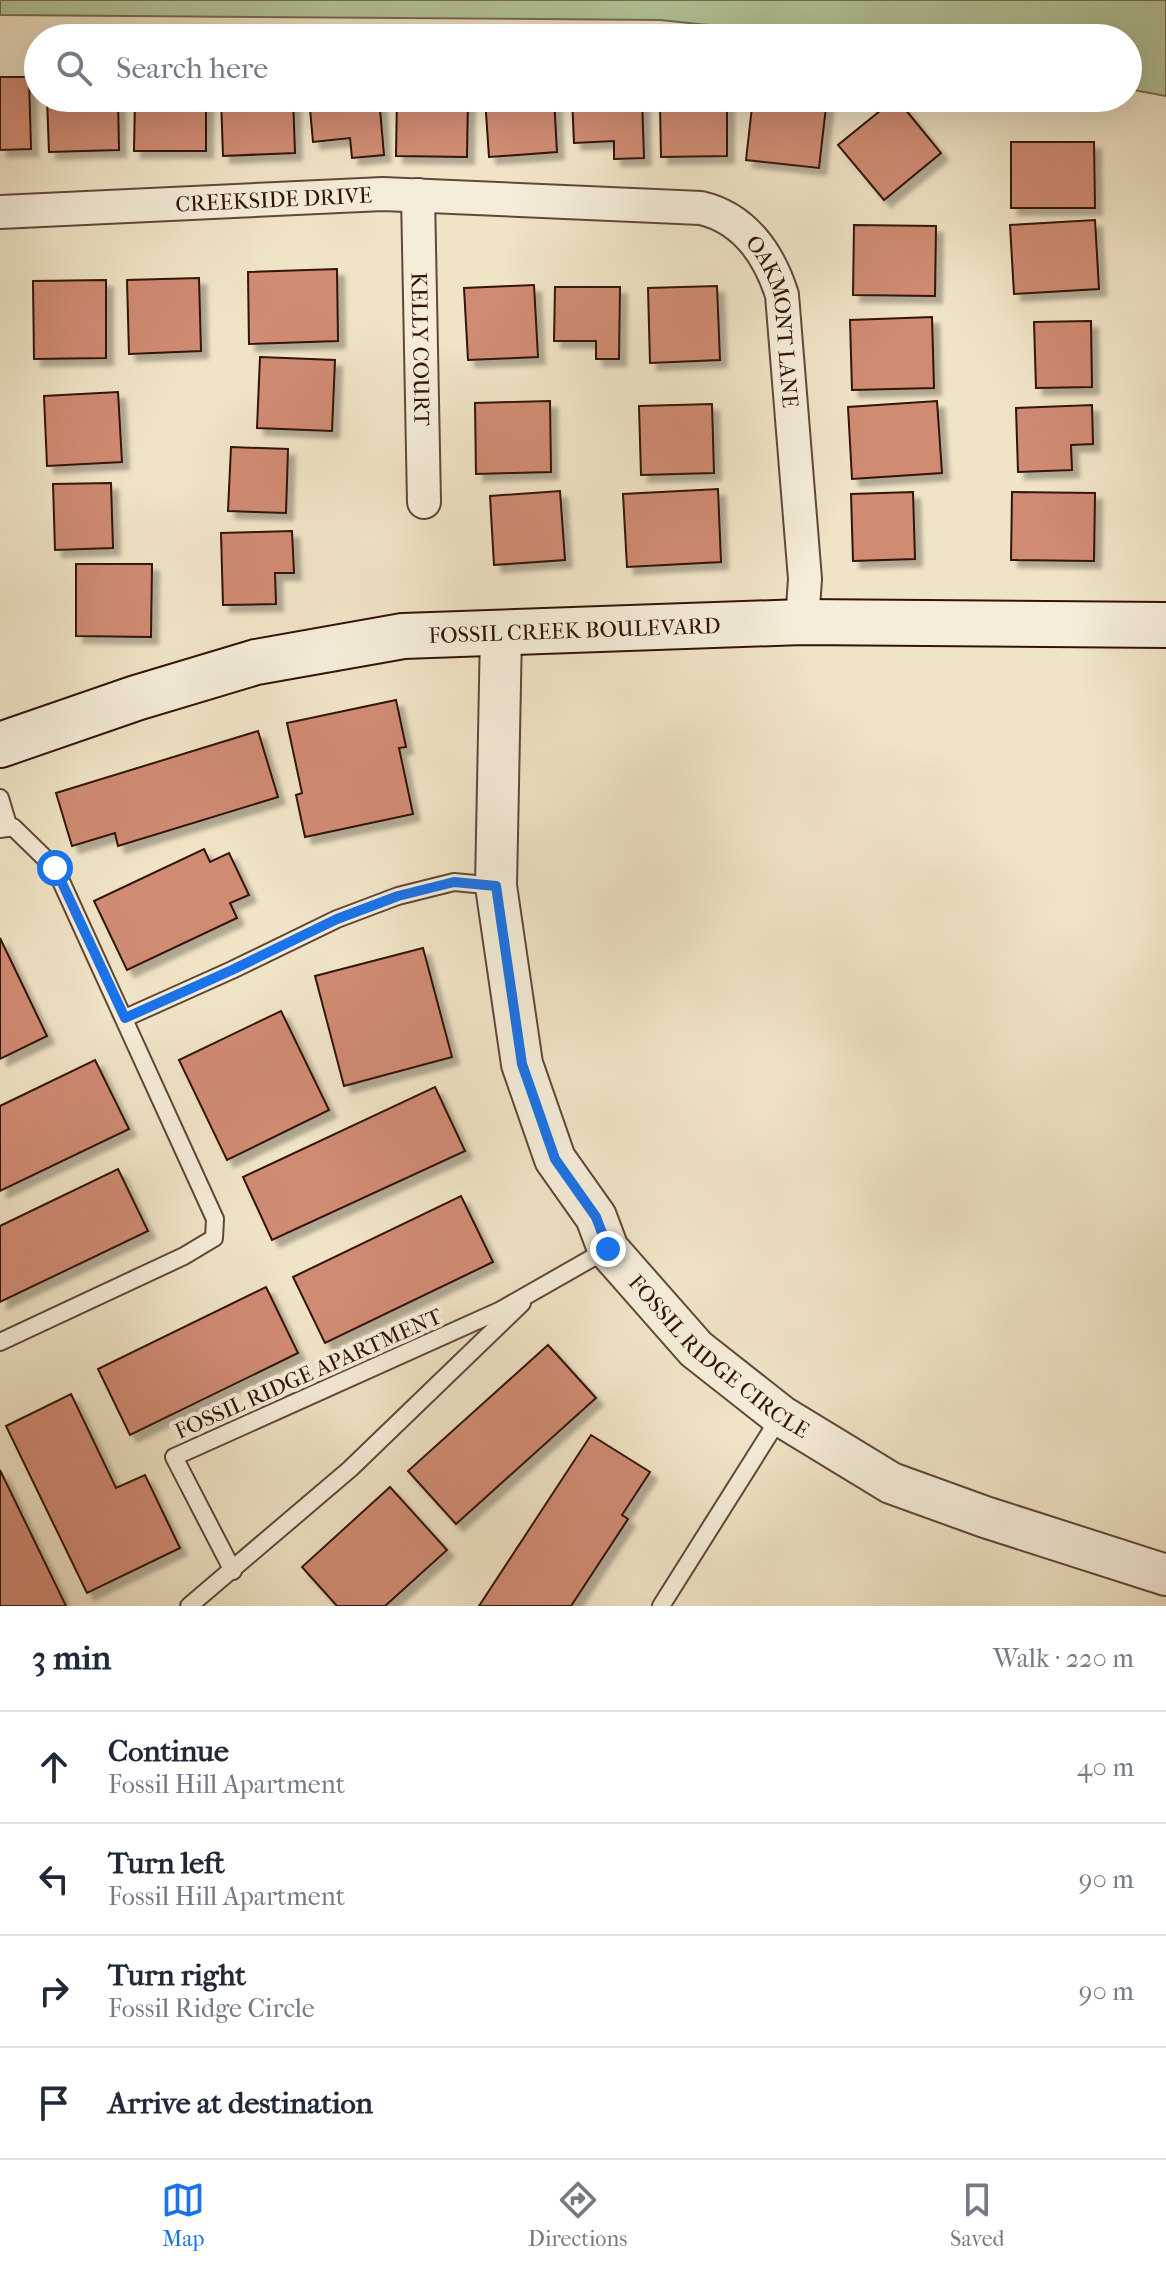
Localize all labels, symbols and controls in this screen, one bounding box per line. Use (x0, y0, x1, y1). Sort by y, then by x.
search box (24, 24, 1142, 112)
icon: search (52, 46, 96, 90)
text: Search here (116, 51, 268, 86)
street label: CREEKSIDE DRIVE (175, 183, 373, 218)
street label: OAKMONT LANE (740, 230, 803, 409)
street label: KELLY COURT (406, 272, 435, 427)
street label: FOSSIL CREEK BOULEVARD (428, 613, 721, 649)
route start (37, 850, 73, 886)
route end (590, 1231, 626, 1267)
street label: FOSSIL RIDGE CIRCLE (623, 1270, 814, 1444)
street label: FOSSIL RIDGE APARTMENT (171, 1303, 447, 1445)
text: 3 min (32, 1638, 111, 1678)
text: Walk · 220 m (993, 1643, 1134, 1674)
text: Continue (108, 1734, 229, 1769)
icon: ahead (32, 1745, 76, 1789)
text: 40 m (1077, 1752, 1134, 1783)
text: Fossil Hill Apartment (108, 1769, 345, 1800)
text: Turn left (108, 1846, 225, 1881)
icon: left (32, 1857, 76, 1901)
text: 90 m (1079, 1864, 1134, 1895)
text: Fossil Hill Apartment (108, 1881, 345, 1912)
text: Turn right (108, 1958, 246, 1993)
icon: right (32, 1969, 76, 2013)
text: 90 m (1079, 1976, 1134, 2007)
text: Fossil Ridge Circle (108, 1993, 315, 2024)
icon: arrive (32, 2081, 76, 2125)
text: Arrive at destination (108, 2086, 373, 2121)
tab: Map (161, 2178, 205, 2252)
tab: Directions (528, 2178, 627, 2252)
tab: Saved (950, 2178, 1005, 2252)

